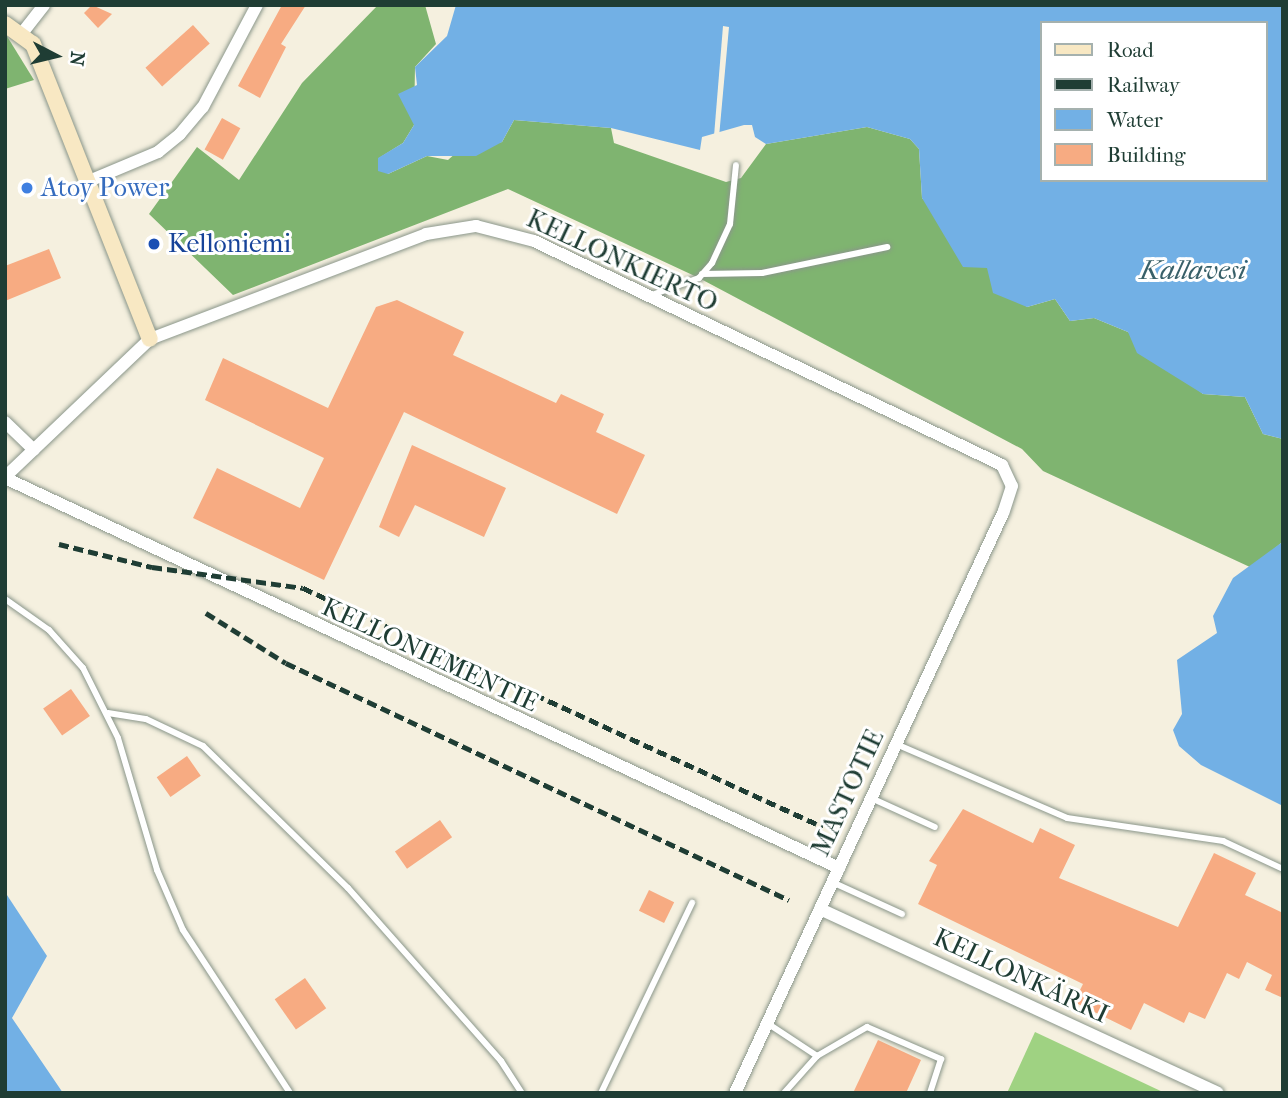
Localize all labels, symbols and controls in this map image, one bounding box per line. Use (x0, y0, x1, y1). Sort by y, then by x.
north arrow (21, 21, 91, 91)
legend (1040, 21, 1267, 182)
text: Road (1107, 38, 1154, 62)
text: N (65, 50, 89, 67)
text: Railway (1107, 73, 1180, 97)
text: Water (1107, 108, 1163, 132)
text: Building (1107, 143, 1185, 167)
place label: Atoy Power (41, 172, 169, 204)
marker: Atoy Power (19, 180, 35, 196)
street label: KELLONKIERTO (522, 203, 722, 319)
place label: Kelloniemi (168, 228, 291, 260)
marker: Kelloniemi (146, 236, 162, 252)
water label: Kallavesi (1140, 253, 1246, 287)
street label: KELLONIEMENTIE (317, 591, 543, 719)
street label: MASTOTIE (805, 725, 891, 861)
street label: KELLONKÄRKI (928, 922, 1114, 1030)

